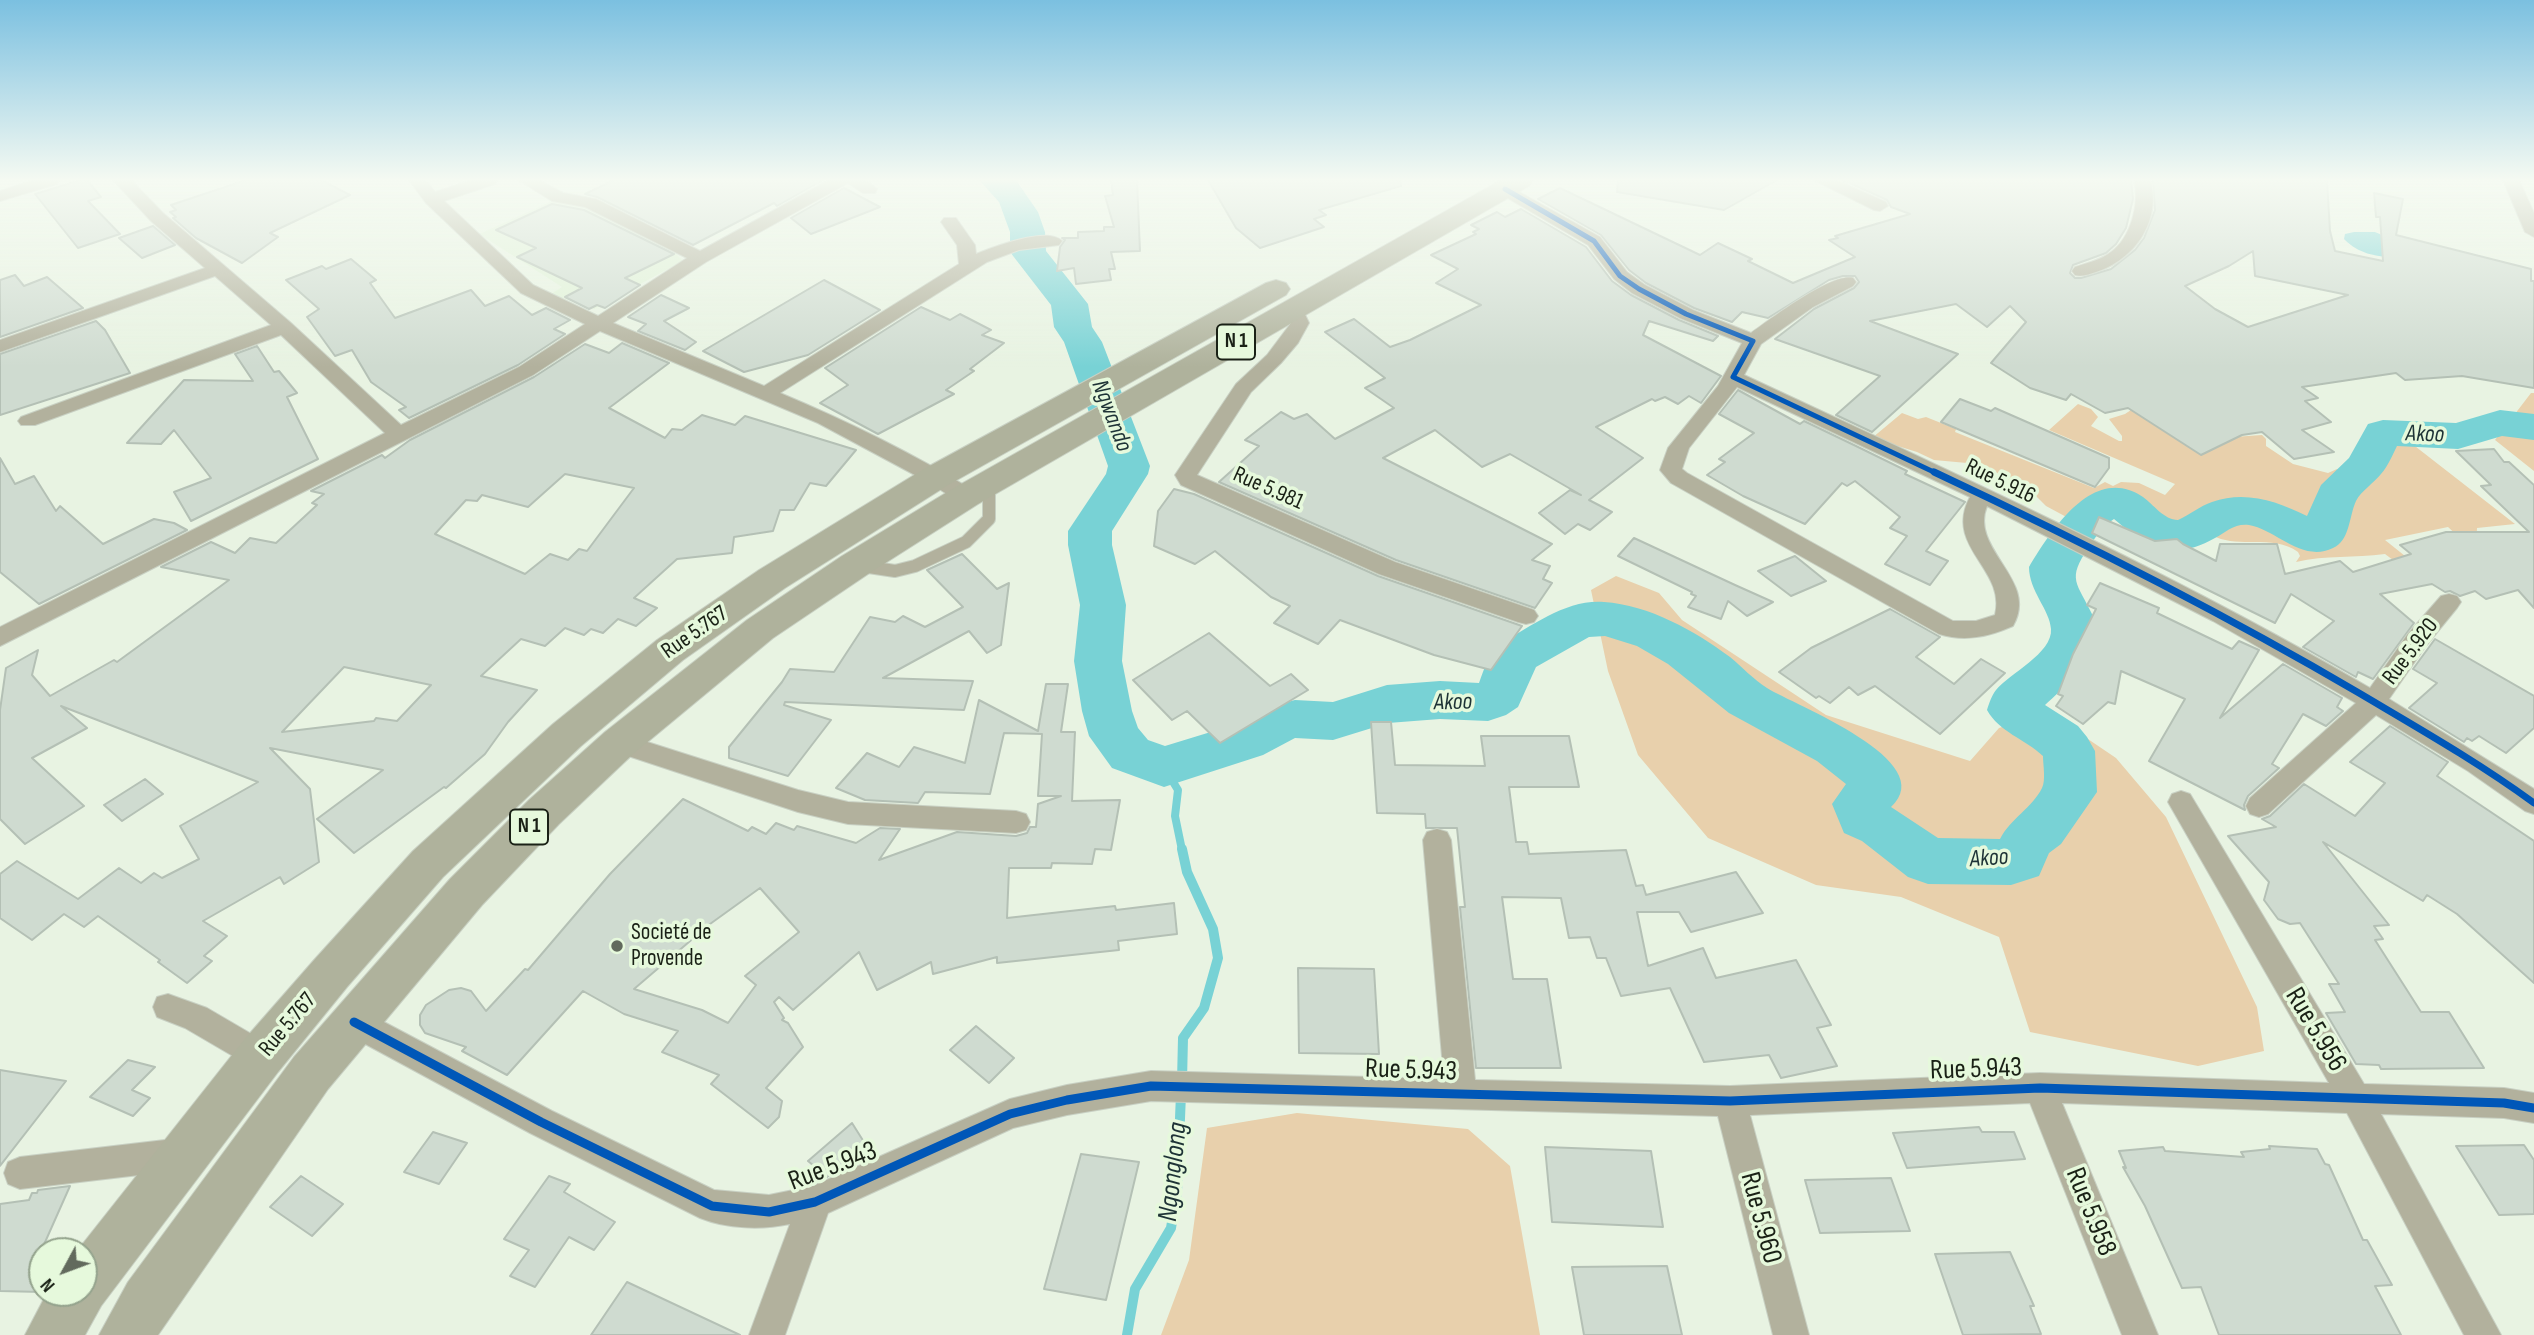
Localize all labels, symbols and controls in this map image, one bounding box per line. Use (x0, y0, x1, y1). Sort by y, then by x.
road number: N 1 (1217, 324, 1255, 360)
water label: Ngwando (1084, 376, 1138, 456)
water label: Akoo (2405, 420, 2445, 450)
street label: Rue 5.916 (1960, 453, 2040, 511)
street label: Rue 5.981 (1228, 461, 1308, 517)
street label: Rue 5.767 (657, 600, 733, 666)
street label: Rue 5.920 (2377, 613, 2445, 691)
water label: Akoo (1434, 688, 1472, 718)
road number: N 1 (510, 810, 548, 844)
water label: Akoo (1969, 843, 2009, 875)
place label: Societé de Provende (631, 919, 712, 973)
marker: Societé de Provende (609, 938, 625, 954)
street label: Rue 5.956 (2277, 982, 2353, 1078)
street label: Rue 5.767 (254, 988, 322, 1062)
street label: Rue 5.943 (1929, 1052, 2023, 1088)
street label: Rue 5.943 (1364, 1053, 1458, 1089)
water label: Ngonglong (1152, 1121, 1196, 1223)
street label: Rue 5.943 (784, 1135, 882, 1199)
street label: Rue 5.958 (2057, 1163, 2123, 1261)
street label: Rue 5.960 (1732, 1169, 1788, 1267)
north arrow (28, 1237, 98, 1307)
text: N (36, 1273, 60, 1296)

